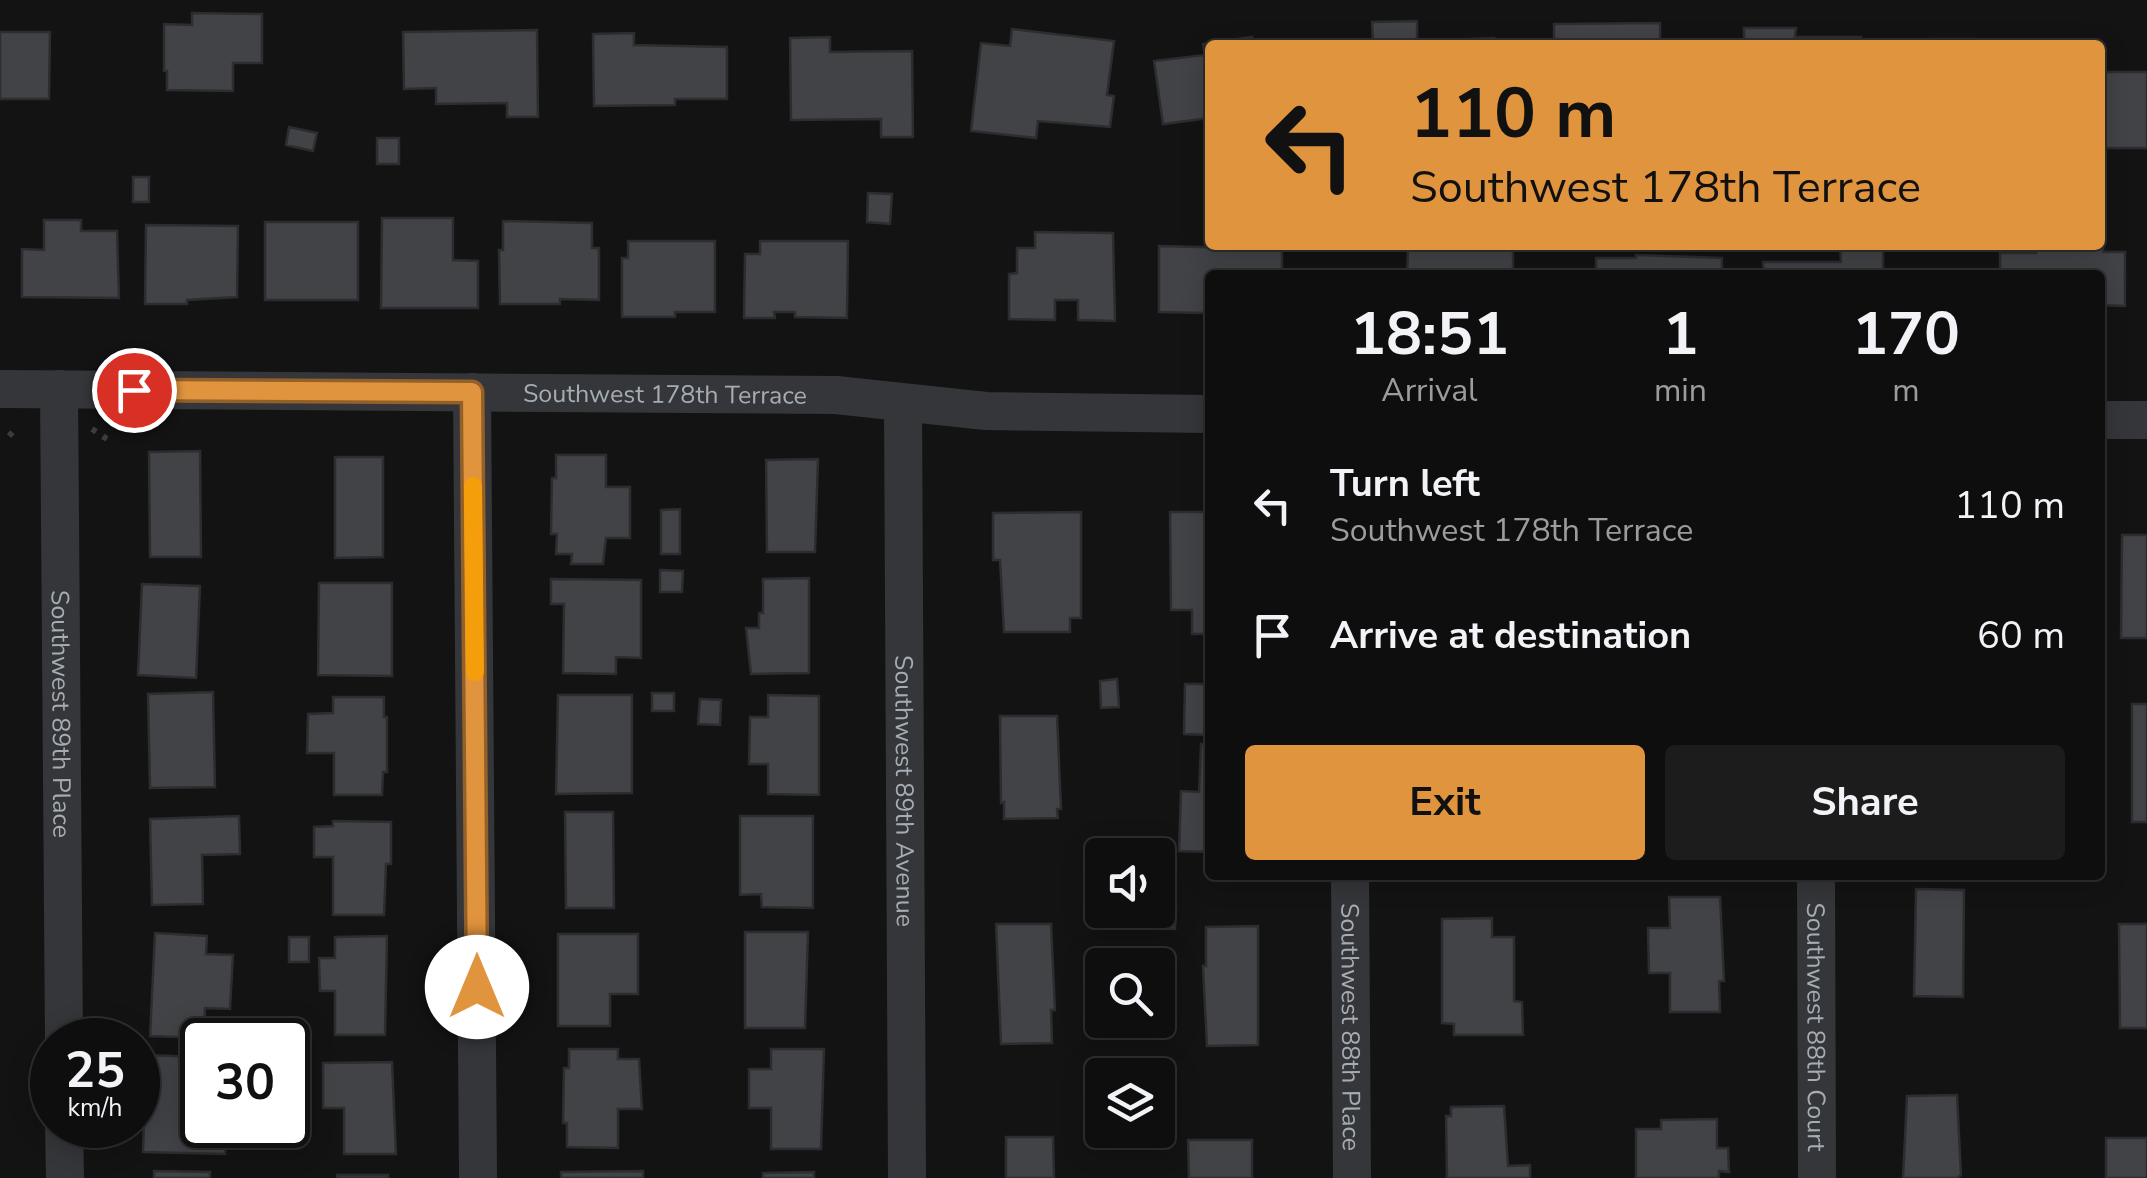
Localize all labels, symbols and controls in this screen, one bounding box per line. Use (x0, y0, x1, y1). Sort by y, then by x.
text: 110 m (1410, 66, 1616, 162)
icon: left (1245, 80, 1375, 210)
text: Southwest 178th Terrace (1410, 157, 1921, 218)
text: 18:51 (1350, 293, 1509, 375)
text: 1 (1662, 293, 1698, 375)
text: 170 (1852, 293, 1960, 375)
pin (92, 348, 177, 433)
icon: arrive (107, 363, 162, 418)
text: Arrival (1381, 369, 1478, 412)
text: min (1654, 369, 1707, 412)
text: m (1892, 369, 1920, 412)
street label: Southwest 178th Terrace (523, 377, 807, 413)
text: Turn left (1330, 458, 1480, 509)
icon: left (1245, 478, 1300, 533)
text: 110 m (1954, 480, 2065, 531)
text: Southwest 178th Terrace (1330, 509, 1693, 552)
street label: Southwest 89th Place (43, 590, 78, 838)
icon: arrive (1245, 608, 1300, 663)
text: Arrive at destination (1330, 610, 1691, 661)
text: 60 m (1977, 610, 2065, 661)
street label: Southwest 89th Avenue (886, 655, 922, 927)
button: Exit (1245, 745, 1645, 860)
button: Share (1665, 745, 2065, 860)
map controls (1085, 838, 1175, 1148)
button: sound (1085, 838, 1175, 928)
street label: Southwest 88th Court (1798, 902, 1833, 1152)
street label: Southwest 88th Place (1332, 903, 1368, 1151)
position arrow (425, 935, 529, 1039)
button: search (1085, 948, 1175, 1038)
speed limit sign: 30 (180, 1018, 310, 1148)
text: 25 (65, 1036, 125, 1105)
button: layers (1085, 1058, 1175, 1148)
text: km/h (67, 1091, 123, 1125)

